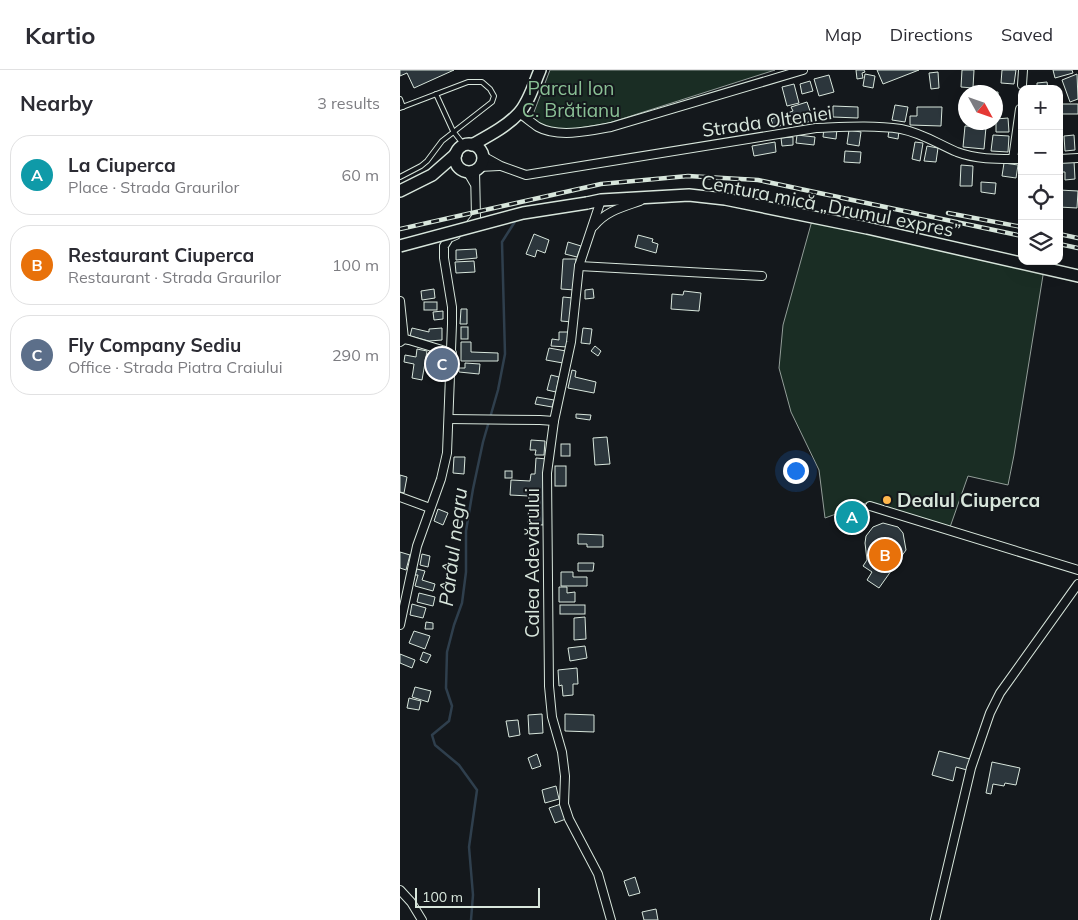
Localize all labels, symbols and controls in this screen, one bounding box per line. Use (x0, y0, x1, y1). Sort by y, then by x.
text: Kartio (25, 20, 96, 50)
text: Map (825, 23, 862, 46)
text: Directions (890, 23, 973, 46)
text: Saved (1001, 23, 1053, 46)
park label: Parcul Ion C. Brătianu (522, 76, 620, 122)
north arrow (958, 85, 1003, 130)
map controls (1018, 85, 1063, 265)
button: + (1018, 85, 1063, 130)
text: Nearby (20, 90, 93, 116)
text: 3 results (317, 93, 380, 113)
street label: Strada Olteniei (700, 100, 834, 142)
button: − (1018, 130, 1063, 175)
text: La Ciuperca (68, 153, 176, 177)
text: A (31, 165, 43, 185)
text: 60 m (342, 165, 379, 185)
street label: Centura mică „Drumul expres” (699, 169, 963, 243)
button: locate (1018, 175, 1063, 220)
text: Place · Strada Graurilor (68, 177, 239, 197)
button: layers (1018, 220, 1063, 265)
text: Restaurant Ciuperca (68, 243, 254, 267)
text: B (31, 255, 43, 275)
text: 100 m (332, 255, 379, 275)
text: Restaurant · Strada Graurilor (68, 267, 281, 287)
text: Fly Company Sediu (68, 333, 241, 357)
text: C (32, 345, 42, 365)
text: 290 m (332, 345, 379, 365)
pin: C (426, 345, 458, 383)
text: Office · Strada Piatra Craiului (68, 357, 283, 377)
your location (783, 458, 809, 484)
water label: Pârâul negru (433, 486, 472, 608)
street label: Calea Adevărului (520, 488, 544, 638)
place label: Dealul Ciuperca (897, 488, 1040, 512)
marker: Dealul Ciuperca (881, 494, 893, 506)
pin: A (836, 498, 868, 536)
pin: B (869, 536, 901, 574)
scale bar (415, 885, 540, 908)
text: 100 m (422, 888, 463, 906)

